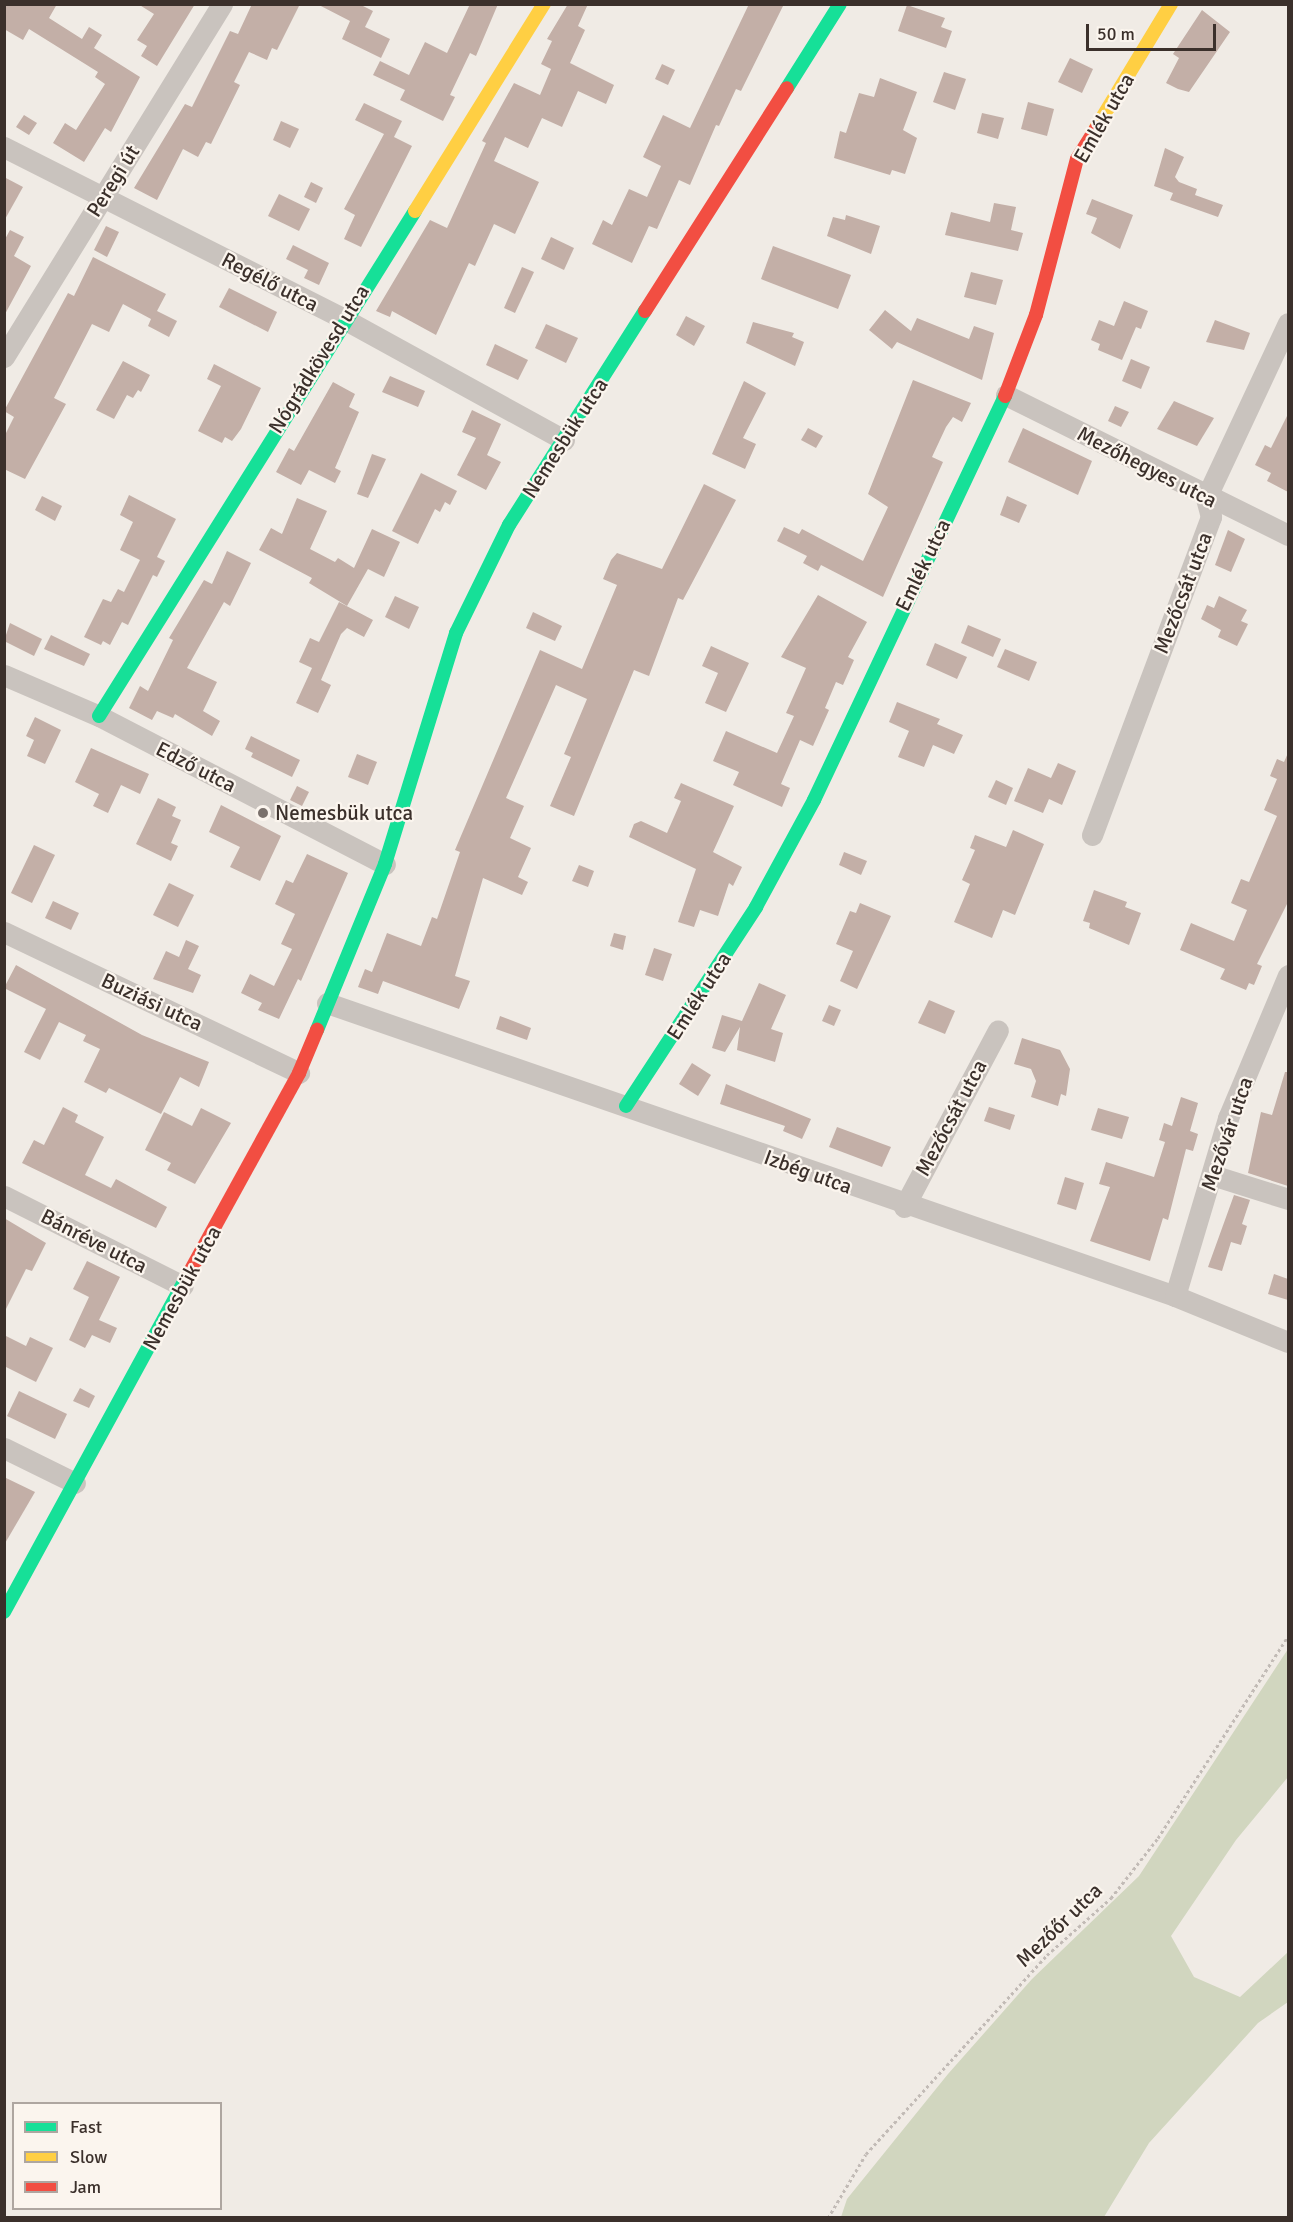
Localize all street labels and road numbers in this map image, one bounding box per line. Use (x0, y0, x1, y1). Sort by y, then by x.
street label: Emlék utca (1068, 69, 1140, 167)
street label: Peregi út (81, 140, 145, 222)
street label: Regélő utca (217, 247, 323, 317)
street label: Nógrádkövesd utca (263, 280, 375, 438)
street label: Nemesbük utca (517, 373, 613, 503)
street label: Mezőhegyes utca (1073, 421, 1221, 513)
street label: Emlék utca (890, 515, 956, 615)
street label: Mezőcsát utca (1148, 529, 1218, 657)
street label: Edző utca (152, 736, 240, 798)
street label: Emlék utca (661, 947, 737, 1045)
street label: Buziási utca (97, 968, 207, 1036)
street label: Mezőcsát utca (910, 1056, 992, 1180)
street label: Mezővár utca (1196, 1074, 1258, 1194)
street label: Izbég utca (760, 1144, 856, 1200)
street label: Bánréve utca (37, 1203, 151, 1279)
street label: Nemesbük utca (137, 1221, 227, 1355)
street label: Mezőőr utca (1011, 1878, 1107, 1972)

